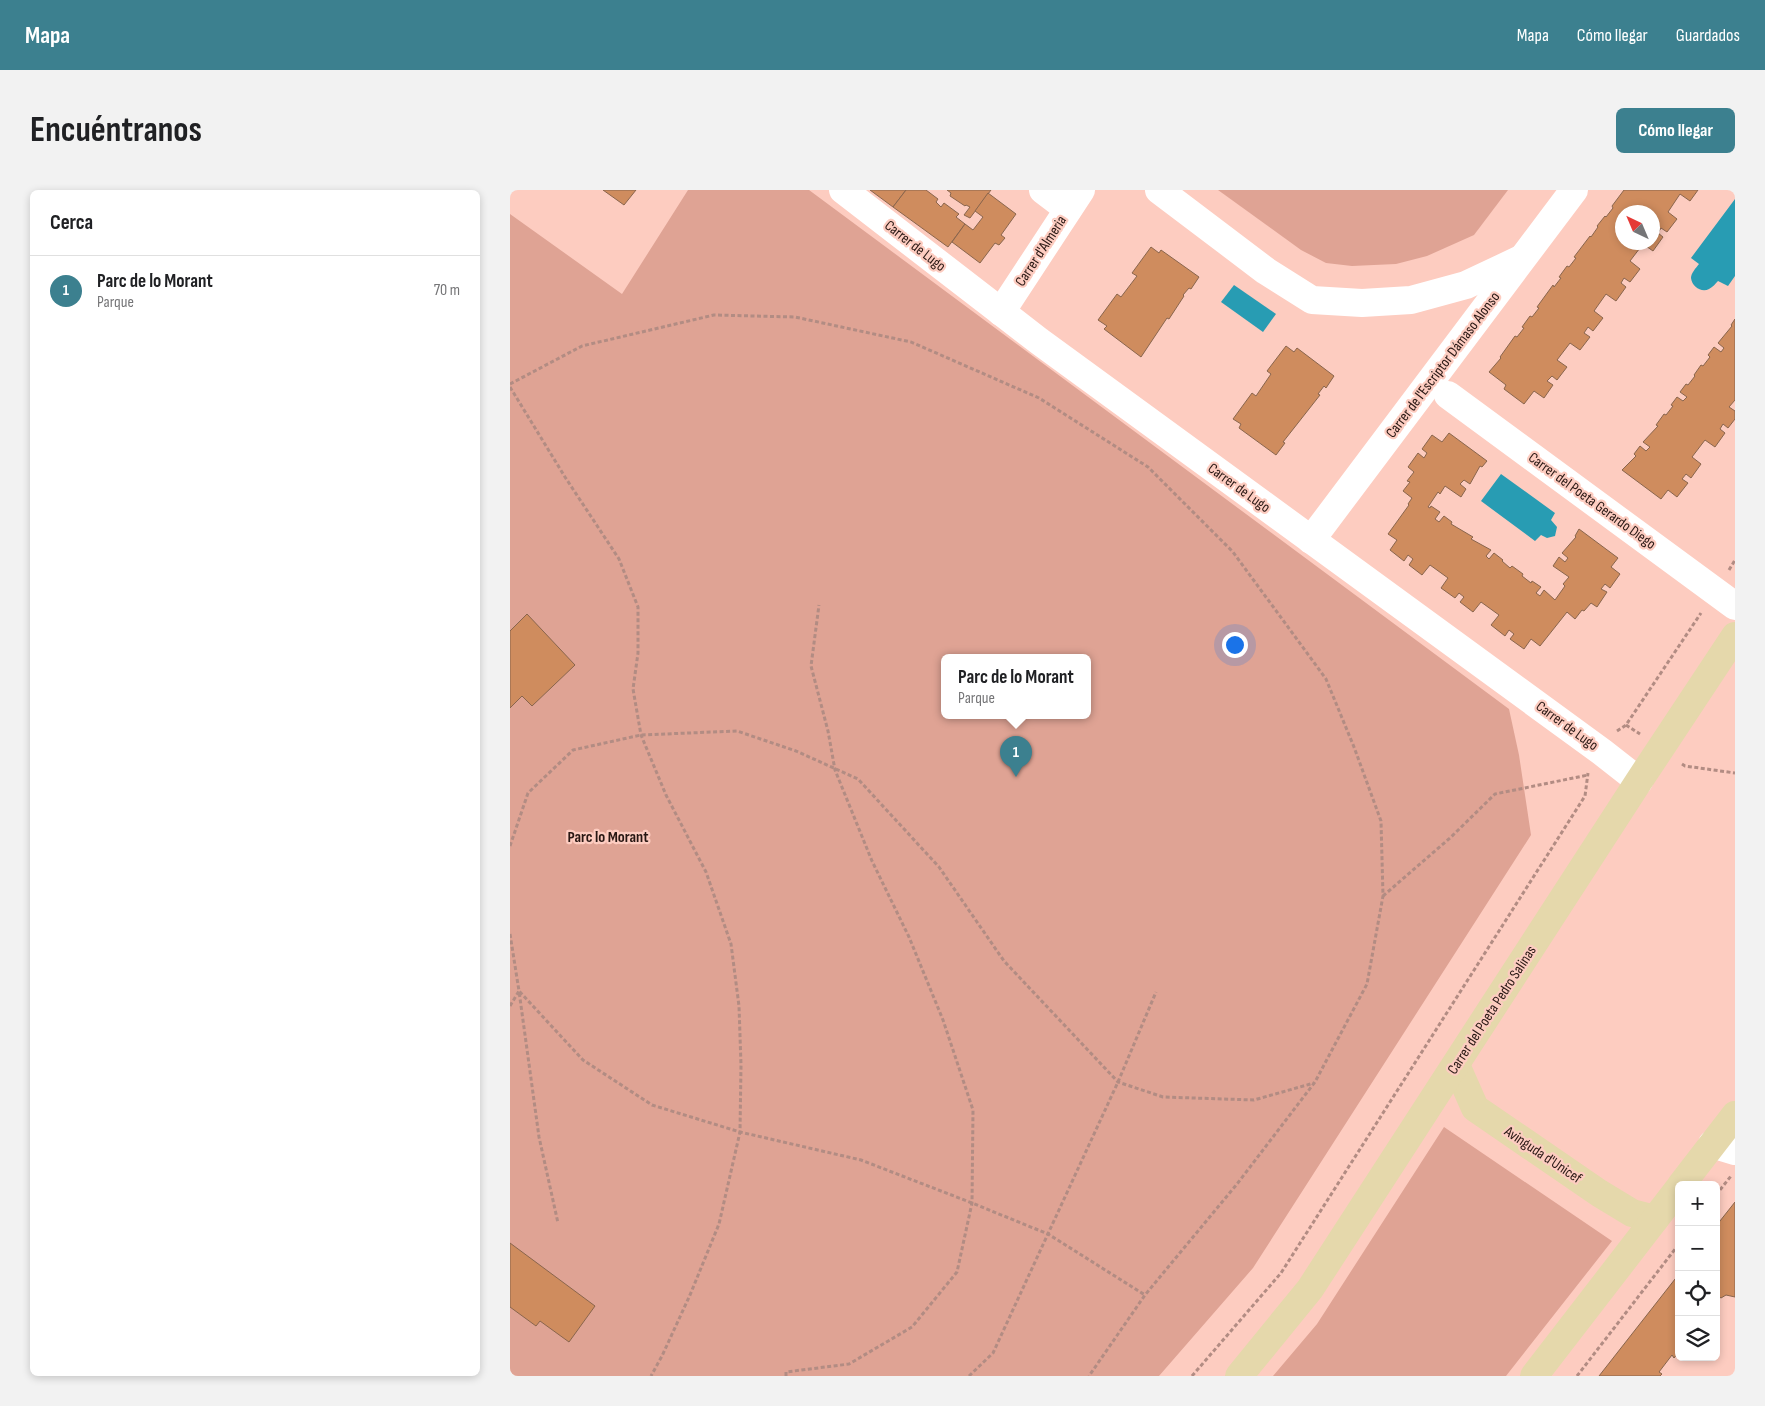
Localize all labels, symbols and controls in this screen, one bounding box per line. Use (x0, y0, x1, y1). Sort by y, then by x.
text: Mapa (25, 21, 70, 50)
text: Mapa (1517, 25, 1549, 46)
text: Cómo llegar (1577, 25, 1648, 46)
text: Guardados (1676, 25, 1740, 46)
button: Cómo llegar (1616, 108, 1735, 153)
text: Encuéntranos (30, 109, 202, 152)
north arrow (1615, 205, 1660, 250)
text: Cerca (50, 210, 93, 235)
street label: Carrer d'Almeria (1011, 212, 1071, 290)
street label: Carrer de Lugo (881, 216, 949, 276)
text: Parc de lo Morant (97, 270, 213, 293)
text: 1 (63, 281, 69, 300)
text: 70 m (434, 281, 460, 300)
street label: Carrer de l'Escriptor Dámaso Alonso (1382, 288, 1504, 442)
text: Parque (97, 293, 134, 312)
street label: Carrer del Poeta Gerardo Diego (1524, 448, 1660, 554)
street label: Carrer de Lugo (1204, 459, 1274, 517)
your location (1222, 632, 1248, 658)
popup (941, 654, 1091, 719)
text: Parc de lo Morant (958, 666, 1074, 689)
text: Parque (958, 689, 995, 708)
street label: Carrer de Lugo (1532, 697, 1602, 755)
pin: 1 (1000, 736, 1032, 777)
district label: Parc lo Morant (567, 828, 649, 847)
street label: Carrer del Poeta Pedro Salinas (1443, 942, 1541, 1078)
street label: Avinguda d'Unicef (1500, 1122, 1586, 1188)
map controls (1675, 1181, 1720, 1361)
button: + (1675, 1181, 1720, 1226)
button: − (1675, 1226, 1720, 1271)
button: locate (1675, 1271, 1720, 1316)
button: layers (1675, 1316, 1720, 1361)

